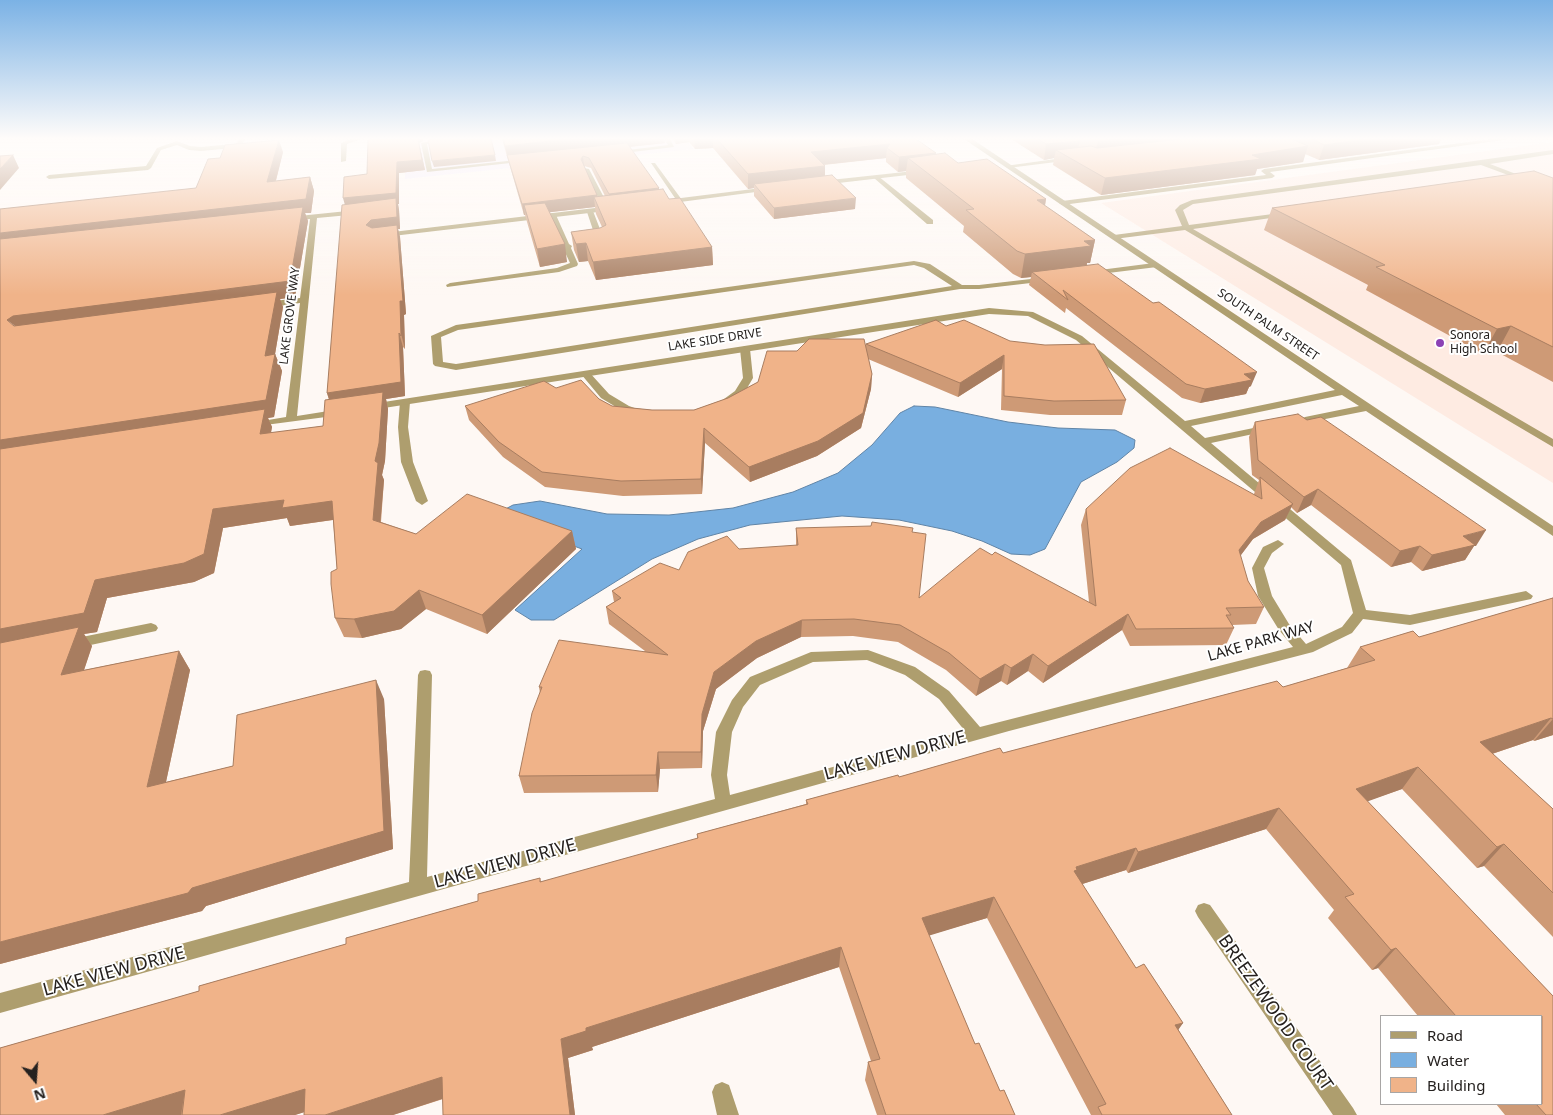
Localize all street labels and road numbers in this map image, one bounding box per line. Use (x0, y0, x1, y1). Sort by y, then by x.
street label: LAKE GROVE WAY (277, 266, 303, 366)
street label: SOUTH PALM STREET (1215, 286, 1321, 364)
street label: LAKE SIDE DRIVE (667, 325, 763, 355)
street label: LAKE PARK WAY (1206, 618, 1316, 666)
street label: LAKE VIEW DRIVE (822, 727, 968, 785)
street label: LAKE VIEW DRIVE (432, 835, 578, 893)
street label: BREEZEWOOD COURT (1213, 931, 1337, 1095)
street label: LAKE VIEW DRIVE (41, 943, 187, 1001)

